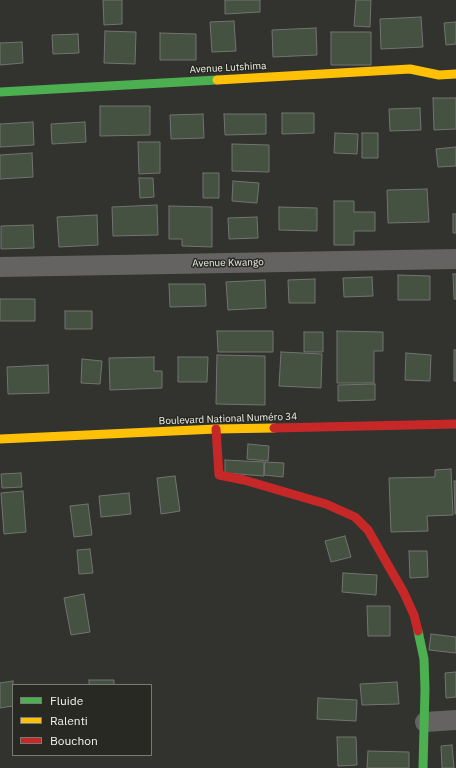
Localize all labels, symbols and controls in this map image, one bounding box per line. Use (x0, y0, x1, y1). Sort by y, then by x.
street label: Avenue Lutshima (189, 60, 267, 76)
street label: Avenue Kwango (192, 256, 264, 270)
street label: Boulevard National Numéro 34 (159, 411, 297, 427)
legend (12, 684, 152, 756)
text: Fluide (50, 693, 83, 708)
text: Ralenti (50, 713, 88, 728)
text: Bouchon (50, 733, 98, 748)

